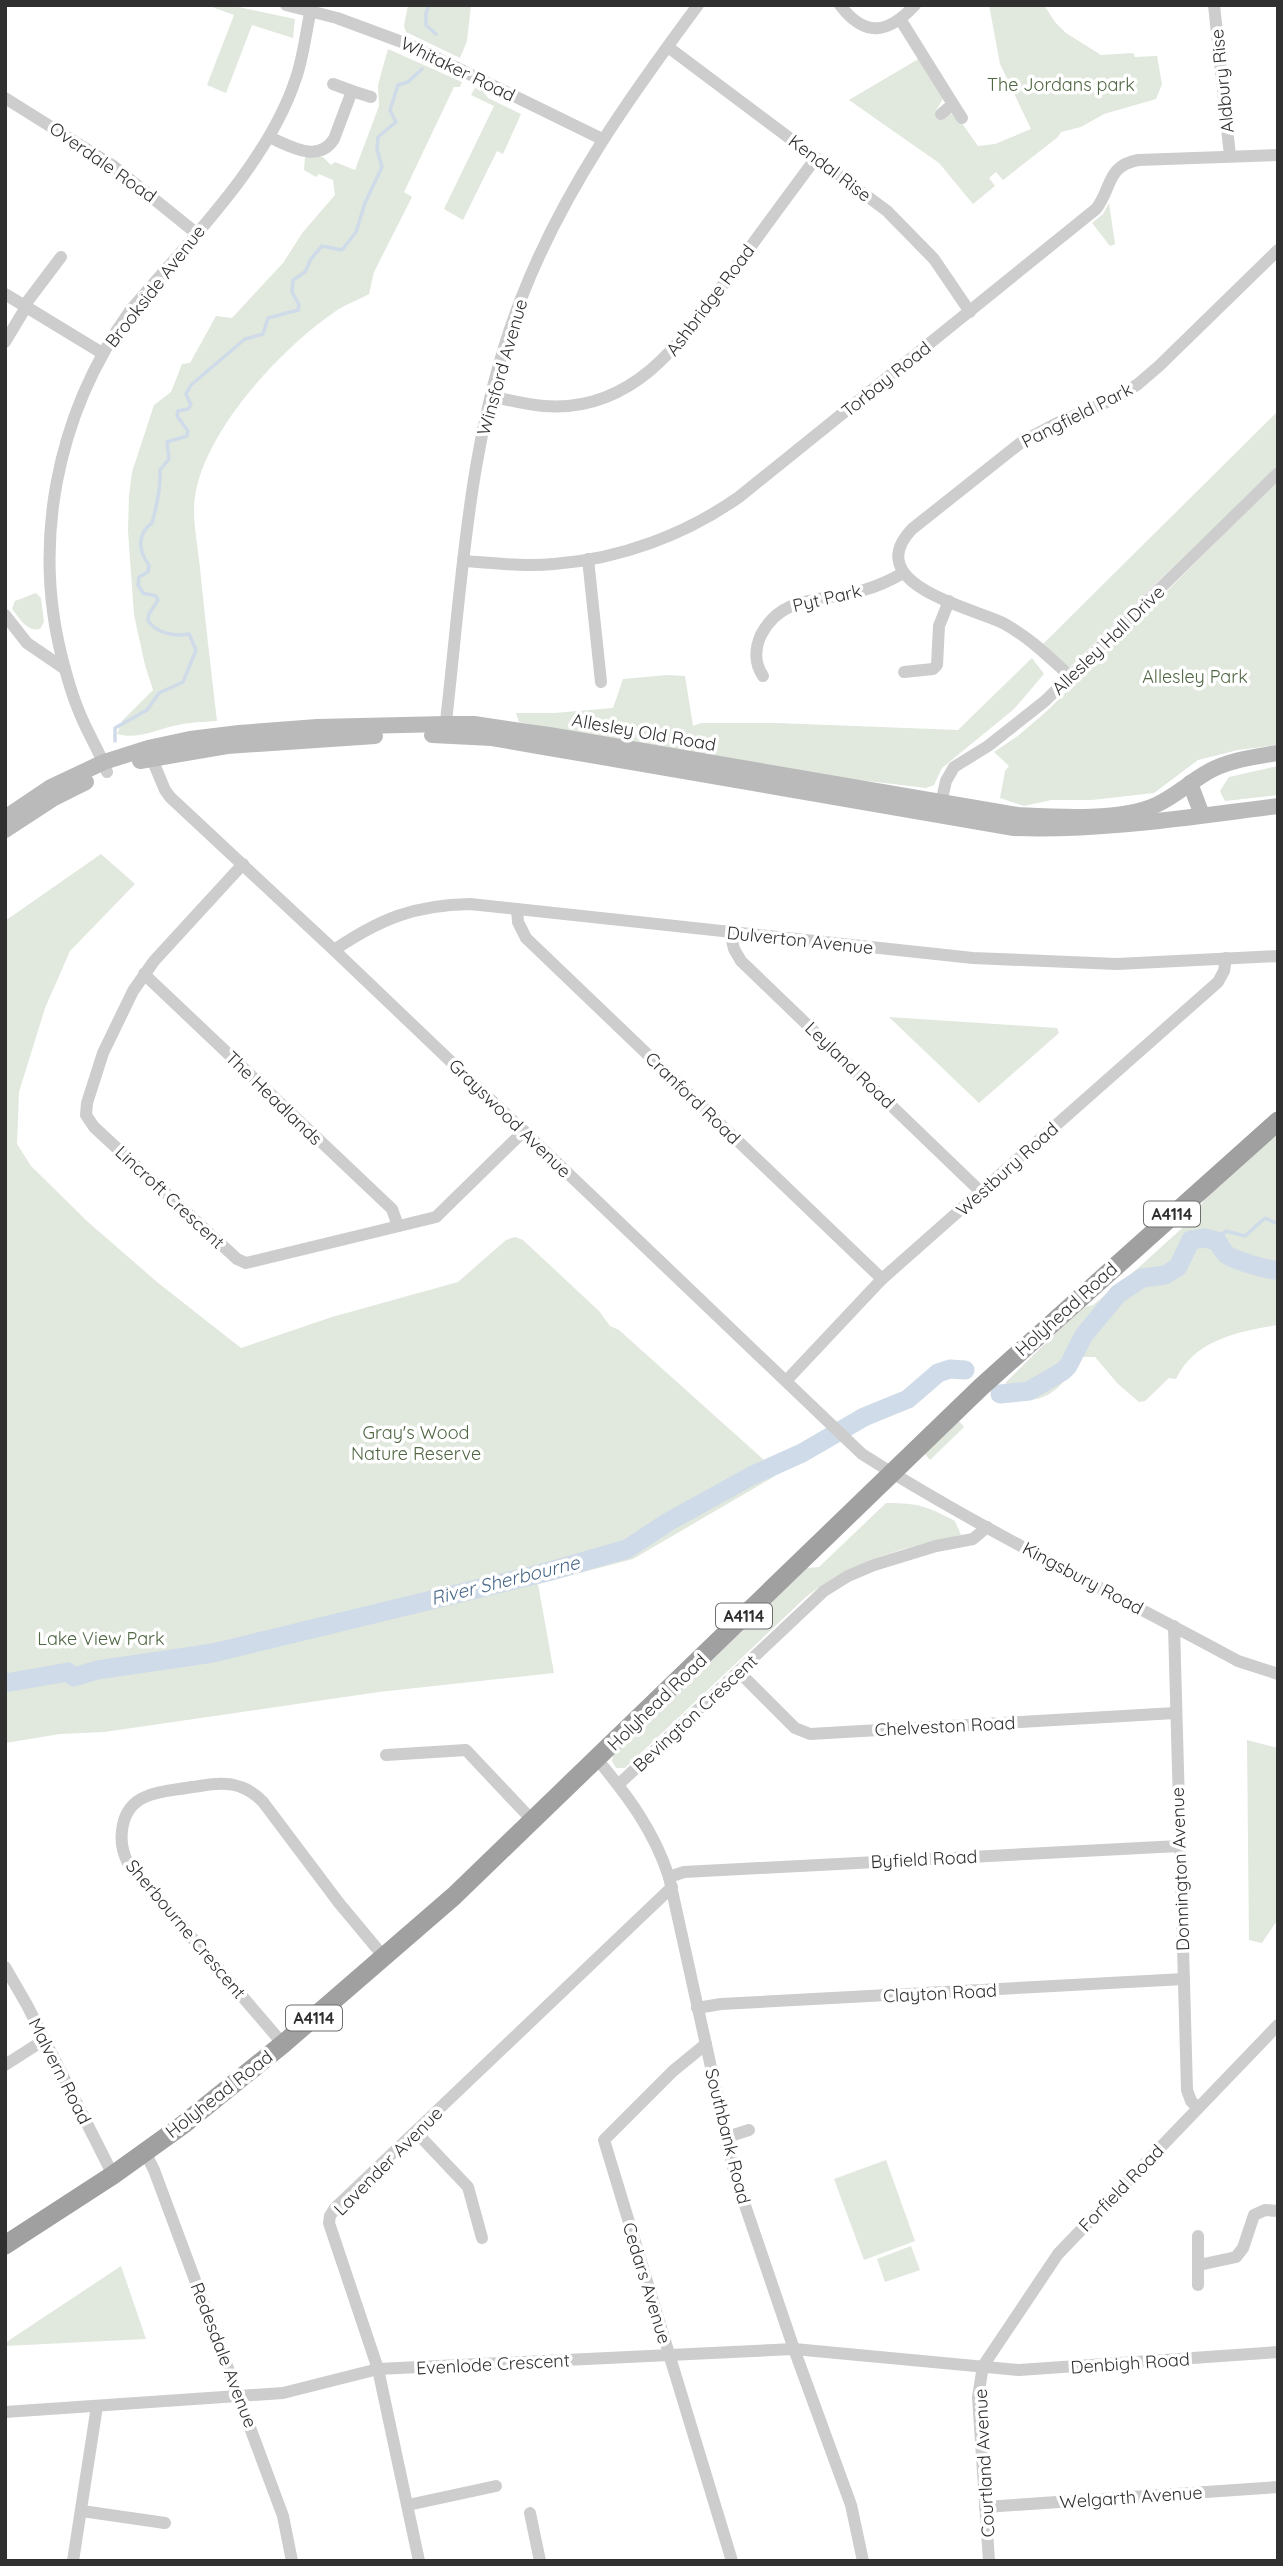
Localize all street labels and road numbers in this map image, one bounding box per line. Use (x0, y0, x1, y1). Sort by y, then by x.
street label: Aldbury Rise (1205, 28, 1239, 134)
street label: Whitaker Road (397, 31, 519, 107)
street label: Overdale Road (45, 117, 161, 207)
street label: Kendal Rise (784, 129, 876, 207)
street label: Brookside Avenue (100, 220, 210, 352)
street label: Ashbridge Road (661, 240, 759, 360)
street label: Winsford Avenue (472, 296, 532, 438)
street label: Torbay Road (837, 336, 935, 422)
street label: Pangfield Park (1018, 377, 1136, 453)
street label: Pyt Park (790, 579, 864, 617)
street label: Allesley Hall Drive (1047, 580, 1169, 700)
street label: Allesley Old Road (570, 708, 718, 756)
street label: Dulverton Avenue (726, 921, 874, 959)
street label: Leyland Road (800, 1017, 900, 1113)
street label: The Headlands (221, 1046, 327, 1150)
street label: Cranford Road (641, 1047, 745, 1149)
street label: Grayswood Avenue (444, 1054, 576, 1182)
street label: Westbury Road (951, 1117, 1063, 1221)
street label: Lincroft Crescent (111, 1141, 229, 1253)
road number: A4114 (1144, 1202, 1200, 1226)
street label: Holyhead Road (1010, 1257, 1122, 1361)
street label: Kingsbury Road (1019, 1536, 1147, 1620)
road number: A4114 (716, 1604, 772, 1628)
street label: Holyhead Road (602, 1649, 712, 1755)
street label: Bevington Crescent (628, 1649, 762, 1777)
street label: Chelveston Road (874, 1711, 1016, 1741)
street label: Donnington Avenue (1166, 1787, 1194, 1951)
street label: Byfield Road (870, 1845, 978, 1873)
street label: Sherbourne Crescent (121, 1855, 251, 2003)
street label: Clayton Road (883, 1979, 997, 2007)
road number: A4114 (286, 2006, 342, 2030)
street label: Malvern Road (23, 2014, 97, 2128)
street label: Holyhead Road (161, 2045, 277, 2143)
street label: Southbank Road (700, 2066, 756, 2206)
street label: Lavender Avenue (329, 2102, 447, 2220)
street label: Forfield Road (1074, 2139, 1168, 2237)
street label: Cedars Avenue (618, 2220, 676, 2346)
street label: Redesdale Avenue (186, 2279, 262, 2431)
street label: Denbigh Road (1070, 2347, 1190, 2379)
street label: Evenlode Crescent (416, 2348, 570, 2380)
street label: Courtland Avenue (969, 2388, 999, 2538)
street label: Welgarth Avenue (1059, 2481, 1203, 2513)

